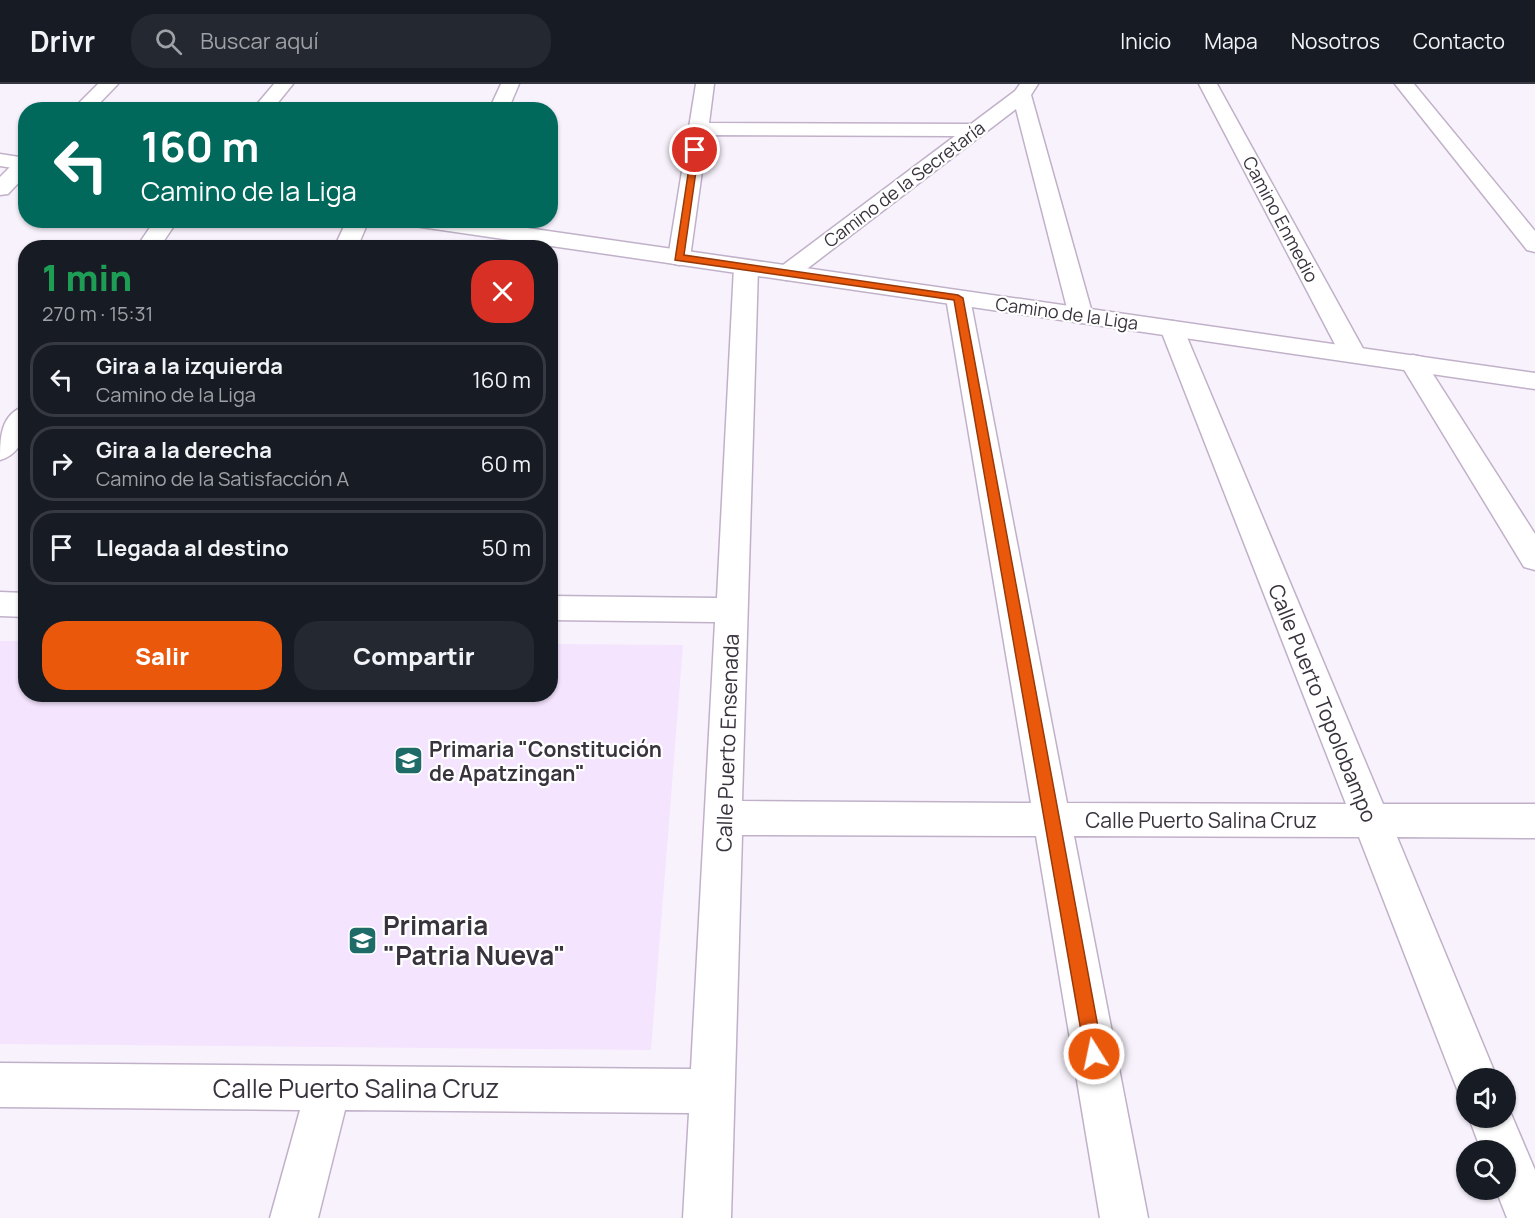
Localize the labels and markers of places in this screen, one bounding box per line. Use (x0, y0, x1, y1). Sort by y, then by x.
pin (669, 124, 720, 175)
place label: Primaria "Constitución de Apatzingan" (429, 735, 662, 787)
school or university icon: Primaria "Constitución de Apatzingan" (392, 745, 424, 777)
place label: Primaria "Patria Nueva" (383, 907, 566, 973)
school or university icon: Primaria "Patria Nueva" (346, 924, 378, 956)

